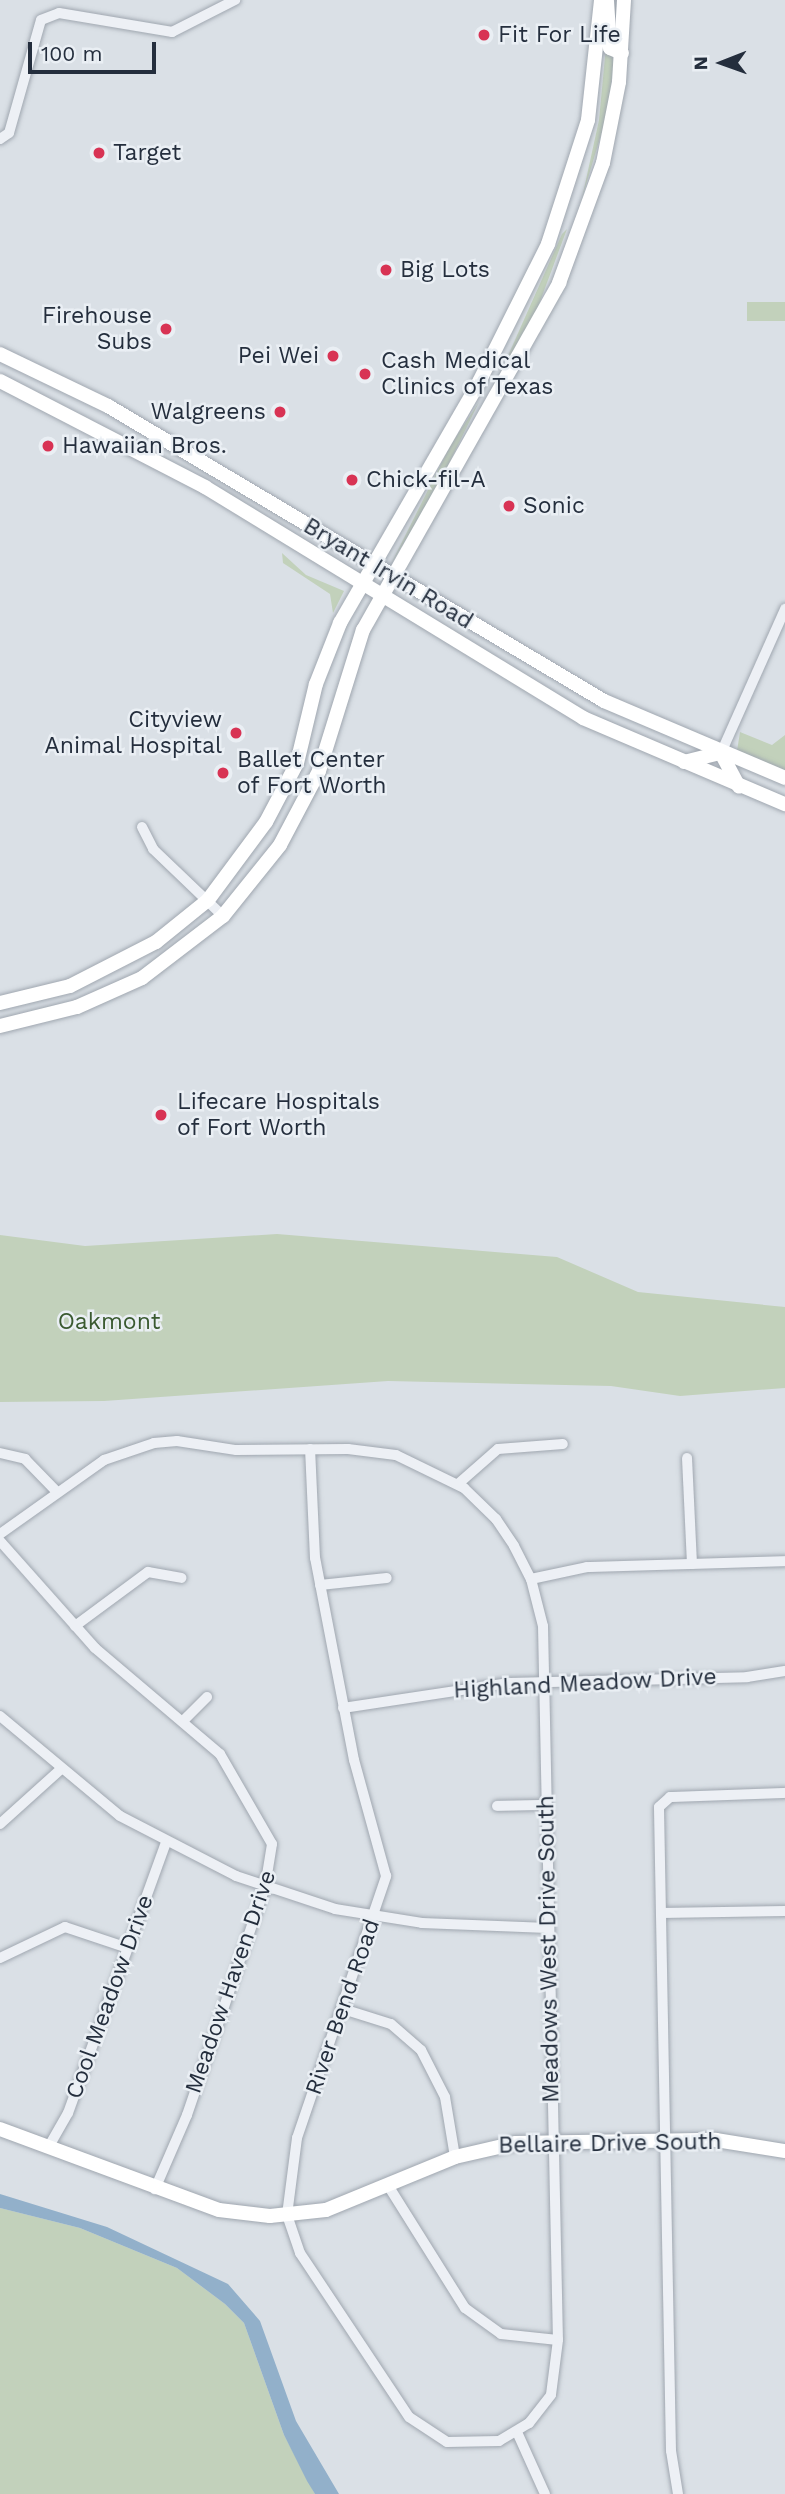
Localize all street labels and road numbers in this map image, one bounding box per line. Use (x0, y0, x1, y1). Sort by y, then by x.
street label: Bryant Irvin Road (298, 512, 478, 636)
street label: Highland Meadow Drive (453, 1663, 717, 1705)
street label: Meadows West Drive South (533, 1795, 565, 2103)
street label: Meadow Haven Drive (180, 1867, 282, 2097)
street label: Cool Meadow Drive (60, 1891, 160, 2103)
street label: River Bend Road (300, 1915, 386, 2099)
street label: Bellaire Drive South (498, 2128, 722, 2160)

